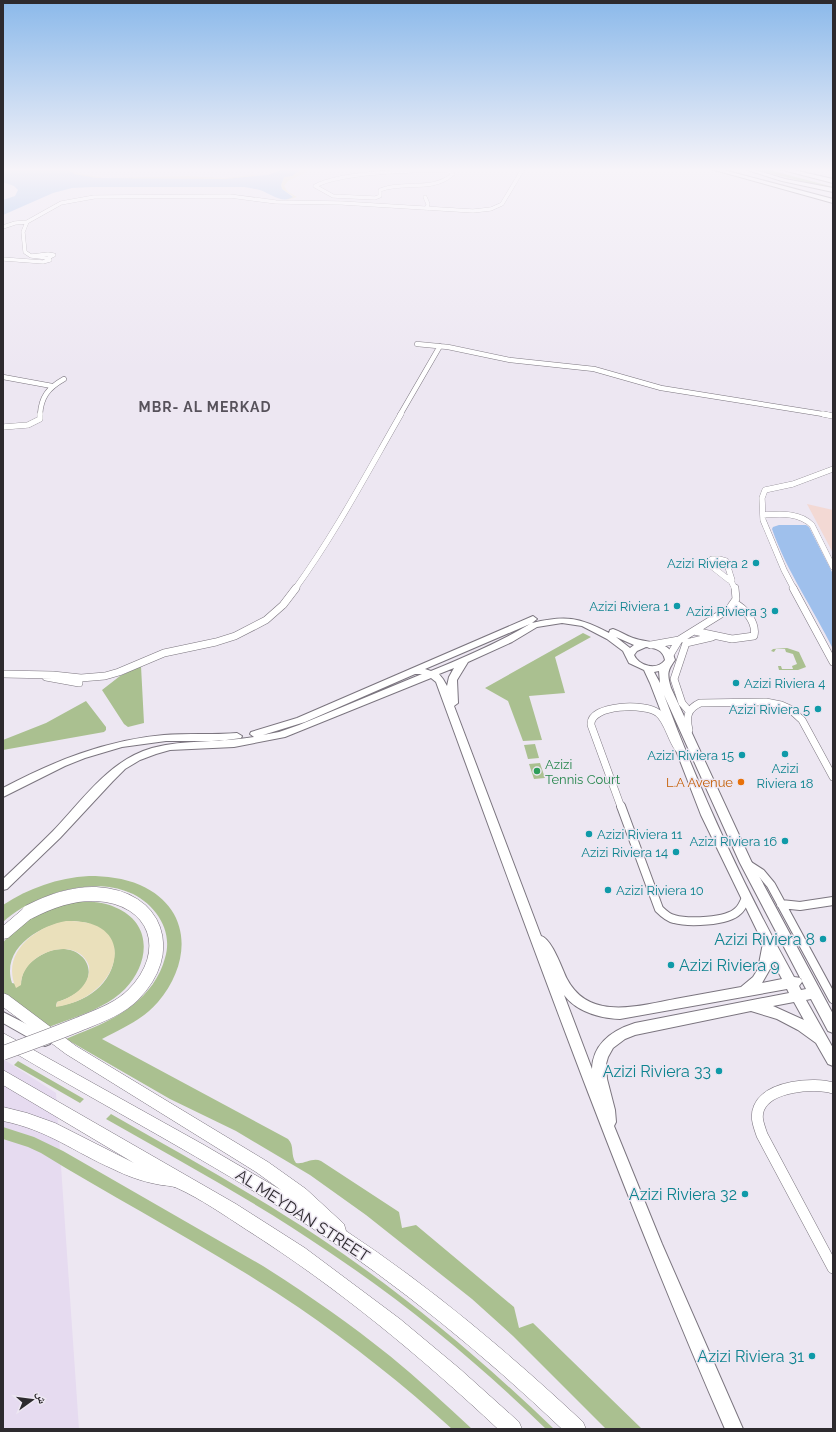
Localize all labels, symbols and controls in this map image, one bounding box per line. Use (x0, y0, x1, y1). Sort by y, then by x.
district label: MBR- AL MERKAD (139, 399, 271, 415)
place label: Azizi Riviera 2 (667, 556, 748, 571)
marker: Azizi Riviera 2 (751, 558, 761, 568)
place label: Azizi Riviera 1 (589, 599, 669, 614)
marker: Azizi Riviera 1 (672, 601, 682, 611)
place label: Azizi Riviera 3 (686, 604, 767, 619)
marker: Azizi Riviera 3 (770, 606, 780, 616)
place label: Azizi Riviera 4 (744, 676, 825, 691)
marker: Azizi Riviera 4 (731, 678, 741, 688)
place label: Azizi Riviera 5 (729, 702, 810, 717)
marker: Azizi Riviera 5 (813, 704, 823, 714)
place label: Azizi Riviera 15 (647, 748, 734, 763)
marker: Azizi Riviera 18 (780, 749, 790, 759)
marker: Azizi Riviera 15 (737, 750, 747, 760)
place label: Azizi Tennis Court (545, 757, 621, 787)
place label: Azizi Riviera 18 (757, 761, 814, 791)
marker: Azizi Tennis Court (532, 766, 542, 776)
place label: L.A Avenue (666, 775, 733, 790)
marker: L.A Avenue (736, 777, 746, 787)
place label: Azizi Riviera 11 (597, 827, 683, 842)
marker: Azizi Riviera 11 (584, 829, 594, 839)
place label: Azizi Riviera 16 (689, 834, 777, 849)
marker: Azizi Riviera 16 (780, 836, 790, 846)
place label: Azizi Riviera 14 (581, 845, 668, 860)
marker: Azizi Riviera 14 (671, 847, 681, 857)
place label: Azizi Riviera 10 (616, 883, 704, 898)
marker: Azizi Riviera 10 (603, 885, 613, 895)
place label: Azizi Riviera 8 (714, 930, 815, 949)
marker: Azizi Riviera 8 (818, 934, 828, 944)
place label: Azizi Riviera 9 (679, 956, 780, 975)
marker: Azizi Riviera 9 (666, 960, 676, 970)
place label: Azizi Riviera 33 (603, 1062, 711, 1081)
marker: Azizi Riviera 33 (714, 1066, 724, 1076)
street label: AL MEYDAN STREET (232, 1165, 373, 1266)
place label: Azizi Riviera 32 (629, 1185, 737, 1204)
marker: Azizi Riviera 32 (740, 1189, 750, 1199)
place label: Azizi Riviera 31 (697, 1347, 804, 1366)
marker: Azizi Riviera 31 (807, 1351, 817, 1361)
north arrow (12, 1380, 52, 1420)
text: ش (33, 1390, 49, 1405)

